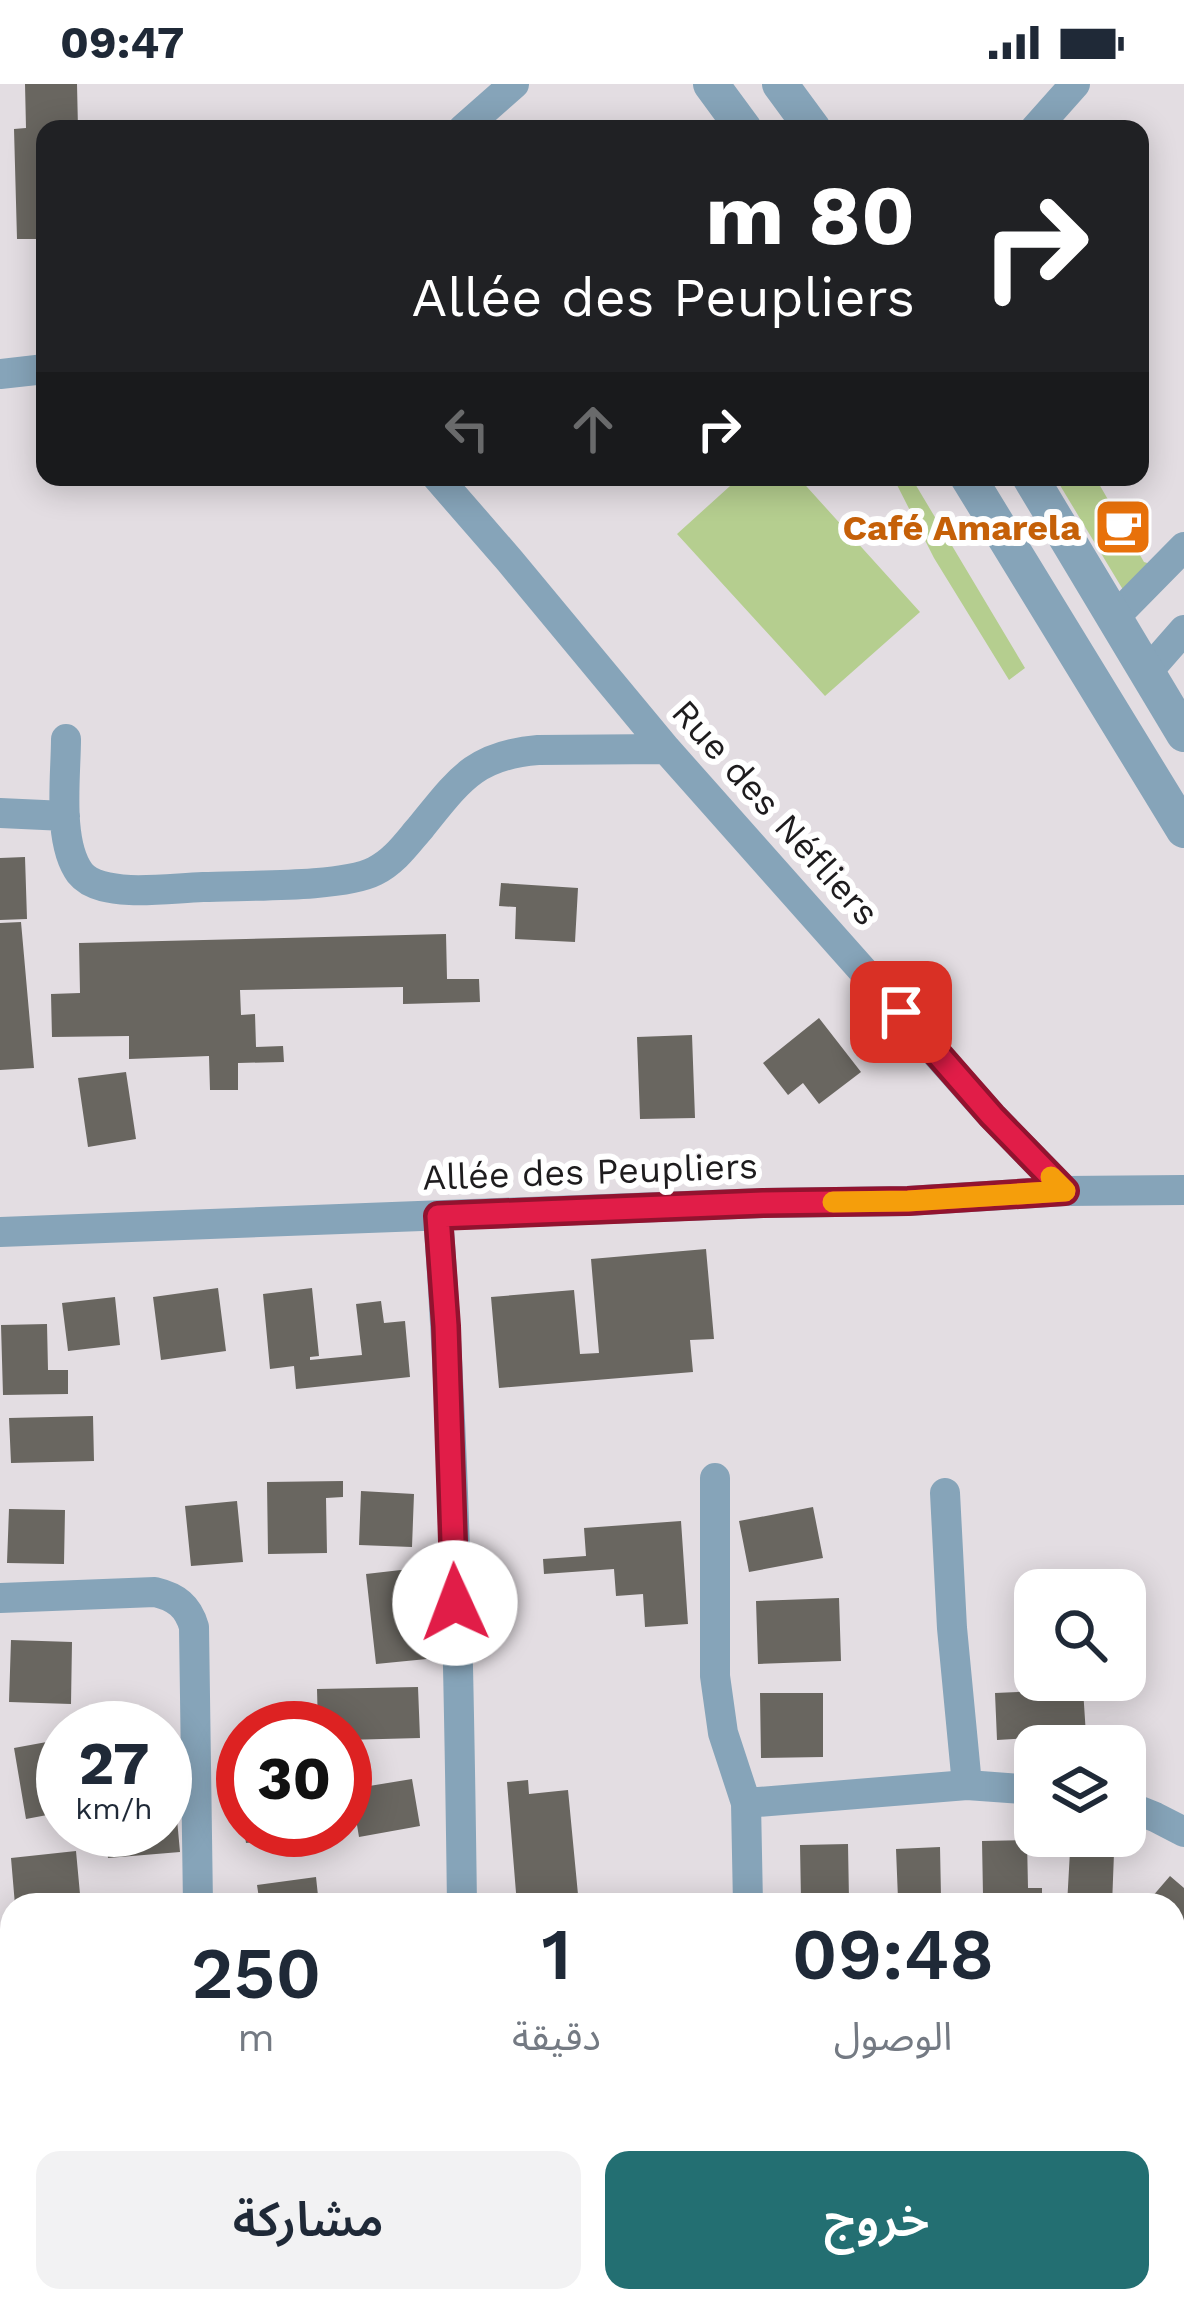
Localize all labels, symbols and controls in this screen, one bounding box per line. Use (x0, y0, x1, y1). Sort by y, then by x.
text: 09:47 (60, 16, 184, 69)
text: 80 m (705, 166, 915, 264)
icon: right (957, 168, 1113, 324)
text: Allée des Peupliers (412, 266, 915, 329)
icon: left (434, 396, 500, 462)
icon: ahead (560, 396, 626, 462)
icon: right (686, 396, 752, 462)
cafe icon: Café Amarela (1092, 496, 1154, 558)
place label: Café Amarela (843, 507, 1081, 549)
street label: Rue des Néfliers (663, 691, 887, 934)
pin (850, 961, 952, 1063)
icon: arrive (868, 979, 934, 1045)
street label: Allée des Peupliers (422, 1145, 759, 1199)
position arrow (392, 1540, 518, 1666)
map controls (1014, 1569, 1146, 1857)
button: search (1014, 1569, 1146, 1701)
speed limit sign: 30 (216, 1701, 372, 1857)
button: layers (1014, 1725, 1146, 1857)
text: 27 (78, 1728, 150, 1799)
text: km/h (75, 1791, 153, 1826)
text: 1 (542, 1912, 571, 1996)
text: 09:48 (792, 1912, 994, 1996)
text: 250 (191, 1931, 321, 2015)
text: دقيقة (512, 2014, 601, 2059)
text: الوصول (834, 2014, 952, 2059)
text: m (237, 2015, 275, 2060)
button: مشاركة (36, 2151, 581, 2289)
button: خروج (605, 2151, 1149, 2289)

